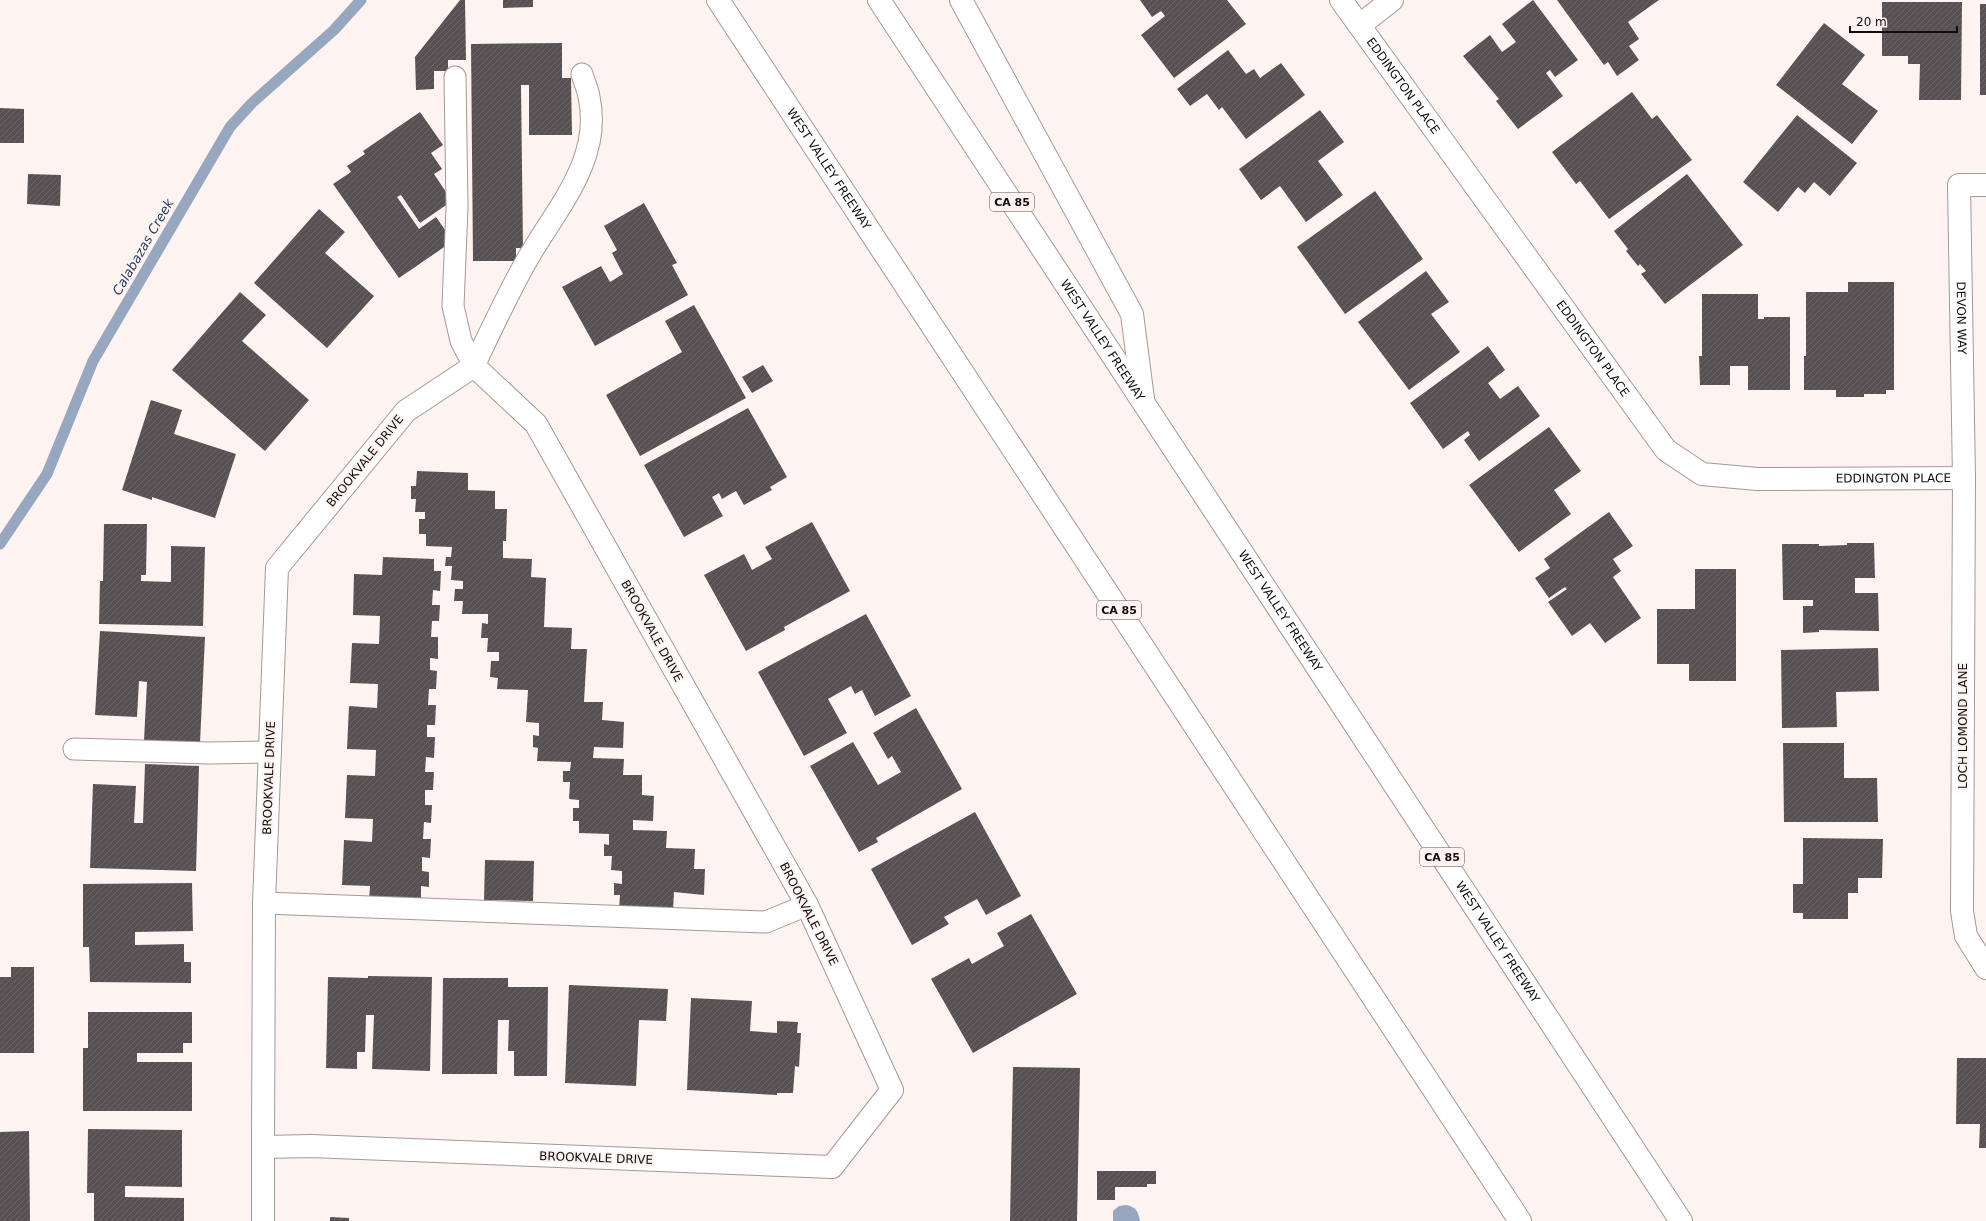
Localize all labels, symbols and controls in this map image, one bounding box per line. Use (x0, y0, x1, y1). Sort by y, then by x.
scale bar (1850, 8, 1957, 34)
text: 20 m (1856, 15, 1887, 29)
street label: EDDINGTON PLACE (1364, 35, 1442, 137)
street label: WEST VALLEY FREEWAY (784, 105, 874, 233)
road number: CA 85 (990, 193, 1034, 211)
water label: Calabazas Creek (109, 196, 177, 298)
street label: WEST VALLEY FREEWAY (1058, 277, 1148, 404)
street label: DEVON WAY (1954, 281, 1969, 355)
street label: EDDINGTON PLACE (1553, 298, 1632, 399)
street label: BROOKVALE DRIVE (324, 412, 406, 510)
street label: EDDINGTON PLACE (1836, 471, 1951, 486)
street label: WEST VALLEY FREEWAY (1235, 548, 1326, 675)
street label: BROOKVALE DRIVE (618, 578, 686, 684)
road number: CA 85 (1097, 601, 1141, 619)
street label: LOCH LOMOND LANE (1956, 663, 1970, 789)
street label: BROOKVALE DRIVE (260, 721, 278, 835)
road number: CA 85 (1420, 848, 1464, 866)
street label: BROOKVALE DRIVE (777, 860, 841, 968)
street label: WEST VALLEY FREEWAY (1453, 879, 1543, 1006)
street label: BROOKVALE DRIVE (539, 1149, 653, 1167)

